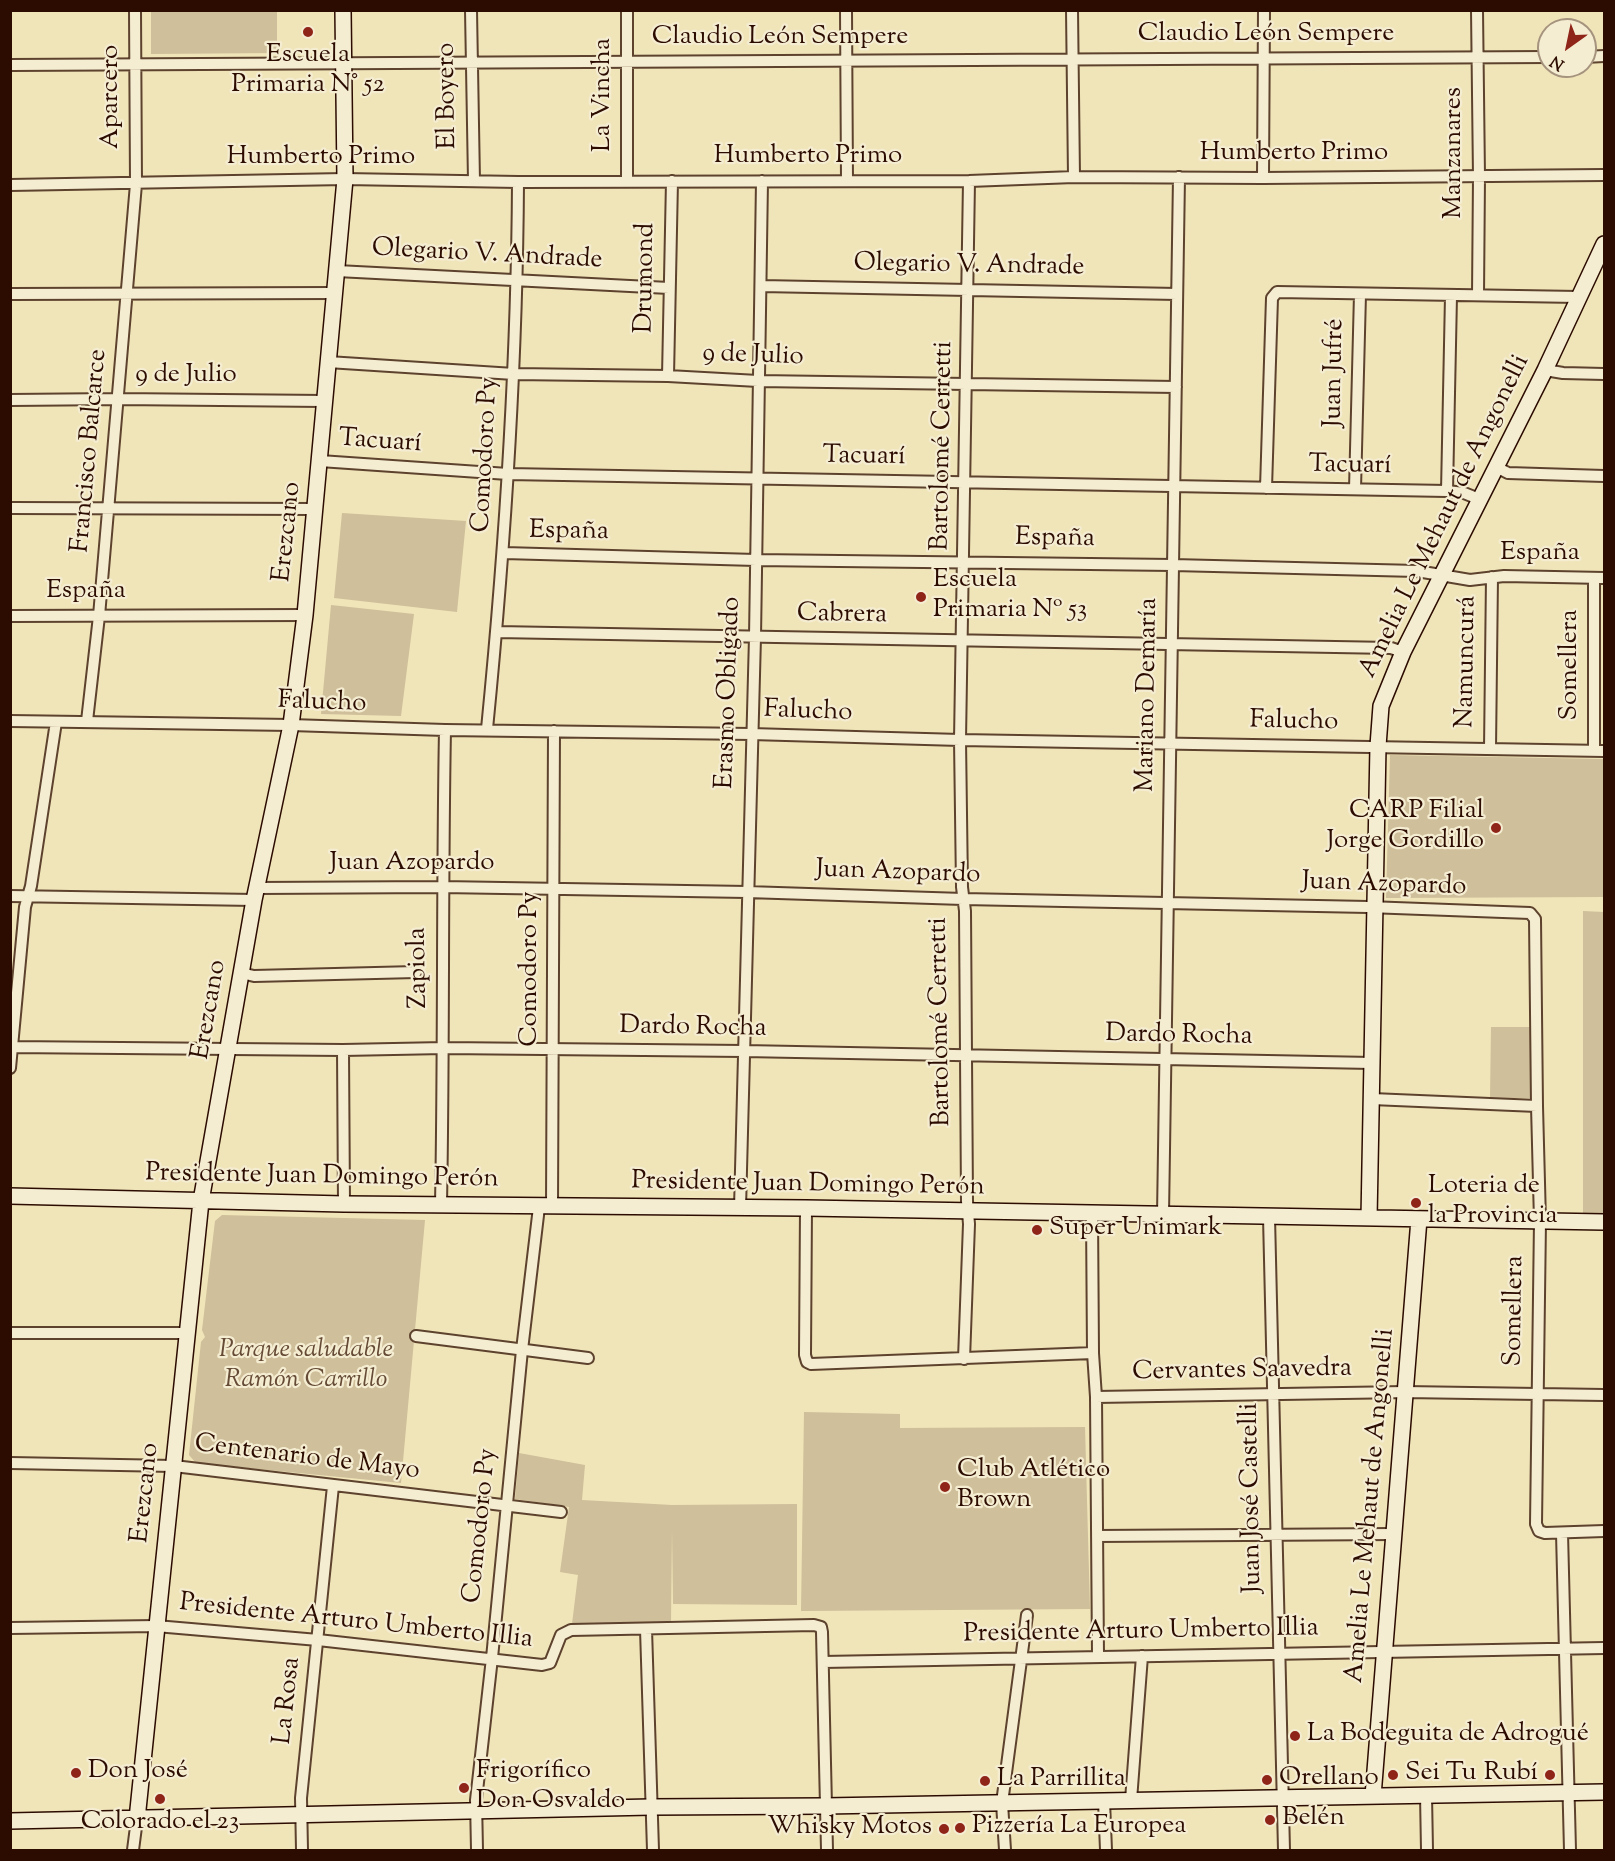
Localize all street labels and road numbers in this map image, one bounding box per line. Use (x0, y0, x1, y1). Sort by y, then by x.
street label: Claudio León Sempere (1138, 20, 1394, 52)
street label: Claudio León Sempere (652, 23, 908, 55)
street label: La Vincha (589, 38, 621, 152)
street label: El Boyero (432, 42, 466, 150)
street label: Aparcero (97, 45, 129, 149)
street label: Manzanares (1440, 87, 1472, 219)
street label: Humberto Primo (1200, 139, 1388, 171)
street label: Humberto Primo (714, 142, 902, 174)
street label: Humberto Primo (227, 143, 415, 175)
street label: Drumond (630, 222, 664, 334)
street label: Olegario V. Andrade (371, 234, 603, 278)
street label: Olegario V. Andrade (853, 249, 1085, 285)
street label: Juan Jufré (1319, 318, 1353, 428)
street label: 9 de Julio (702, 340, 804, 374)
street label: Bartolomé Cerretti (927, 341, 961, 551)
street label: Francisco Balcarce (67, 348, 115, 554)
street label: Amelia Le Mehaut de Angonelli (1354, 350, 1538, 684)
street label: 9 de Julio (135, 361, 237, 393)
street label: Comodoro Py (467, 377, 507, 533)
street label: Tacuarí (337, 425, 423, 461)
street label: Tacuarí (822, 442, 906, 474)
street label: Tacuarí (1308, 451, 1392, 483)
street label: Erezcano (268, 480, 310, 584)
street label: España (529, 517, 609, 549)
street label: España (1015, 524, 1095, 556)
street label: España (1500, 539, 1580, 571)
street label: España (46, 577, 126, 609)
street label: Erasmo Obligado (711, 596, 749, 790)
street label: Namuncurá (1451, 596, 1485, 728)
street label: Mariano Demaría (1132, 598, 1166, 792)
street label: Cabrera (797, 600, 887, 632)
street label: Somellera (1556, 609, 1588, 721)
street label: Falucho (277, 687, 367, 721)
street label: Falucho (763, 696, 853, 730)
street label: Falucho (1249, 707, 1339, 739)
street label: Juan Azopardo (330, 849, 494, 881)
street label: Juan Azopardo (815, 856, 981, 892)
street label: Juan Azopardo (1301, 868, 1467, 904)
street label: Comodoro Py (516, 891, 548, 1047)
street label: Bartolomé Cerretti (925, 917, 959, 1127)
street label: Zapiola (404, 927, 436, 1009)
street label: Erezcano (187, 958, 235, 1062)
street label: Dardo Rocha (619, 1012, 767, 1046)
street label: Dardo Rocha (1105, 1020, 1253, 1054)
street label: Presidente Juan Domingo Perón (145, 1159, 499, 1197)
street label: Presidente Juan Domingo Perón (631, 1167, 985, 1205)
street label: Somellera (1499, 1255, 1533, 1367)
street label: Amelia Le Mehaut de Angonelli (1341, 1327, 1403, 1685)
street label: Cervantes Saavedra (1132, 1354, 1352, 1390)
street label: Juan José Castelli (1236, 1402, 1270, 1594)
street label: Centenario de Mayo (193, 1430, 421, 1488)
street label: Erezcano (126, 1441, 168, 1545)
street label: Comodoro Py (458, 1447, 506, 1605)
street label: Presidente Arturo Umberto Illia (178, 1589, 534, 1657)
street label: Presidente Arturo Umberto Illia (963, 1614, 1319, 1652)
street label: La Rosa (269, 1656, 309, 1746)

